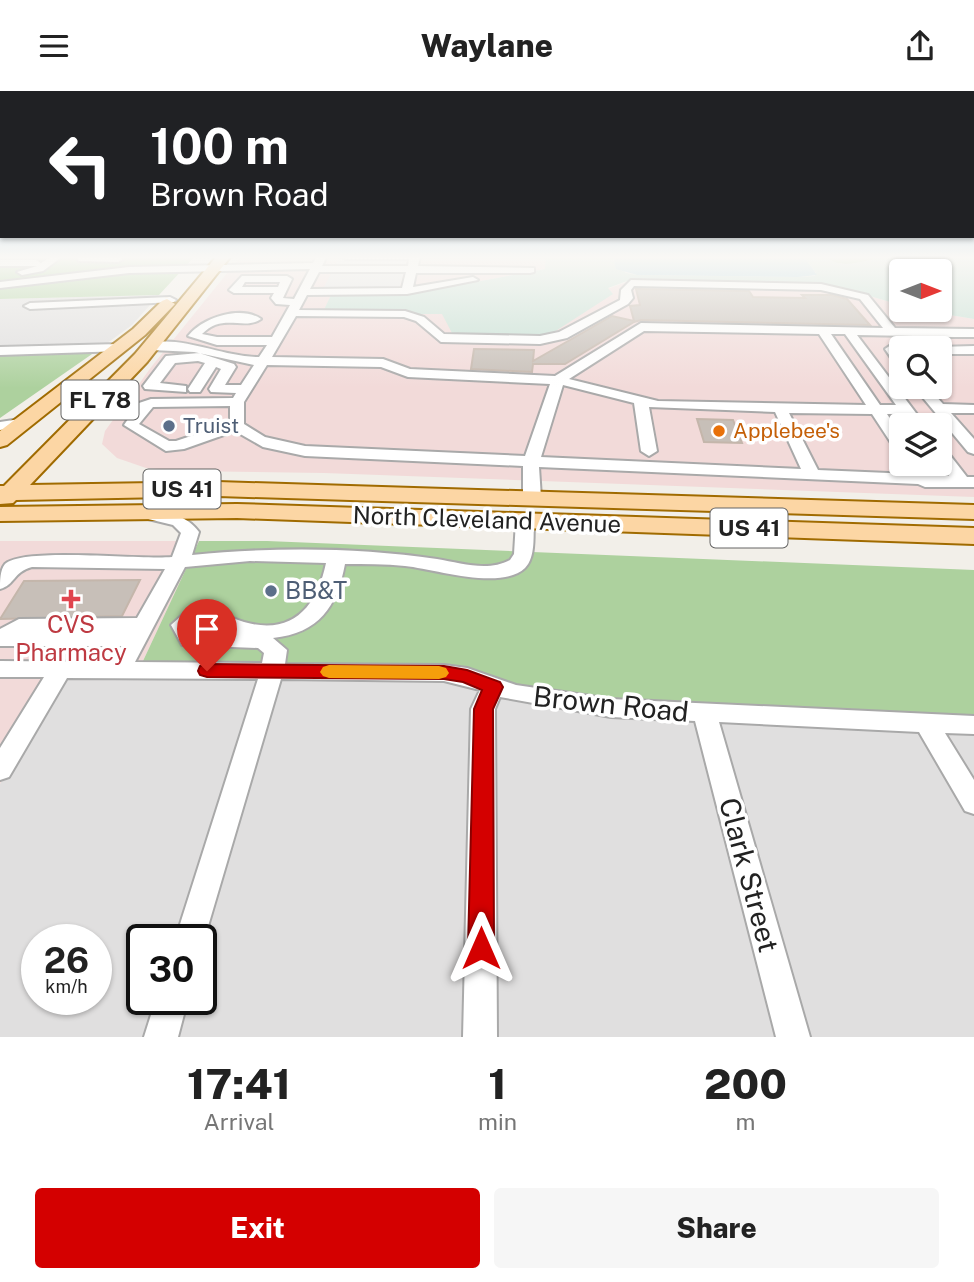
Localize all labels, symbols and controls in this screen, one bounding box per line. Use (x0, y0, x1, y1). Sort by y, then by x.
icon: menu (35, 27, 73, 65)
text: Waylane (421, 27, 553, 64)
icon: share (901, 27, 939, 65)
text: 100 m (150, 117, 289, 175)
icon: left (35, 119, 126, 210)
text: Brown Road (150, 176, 329, 213)
north arrow (889, 259, 952, 322)
map controls (889, 259, 952, 476)
button: search (889, 336, 952, 399)
road number: FL 78 (62, 381, 138, 419)
place label: Truist (183, 413, 239, 438)
button: layers (889, 413, 952, 476)
marker: Truist (161, 418, 177, 434)
place label: Applebee's (733, 418, 840, 443)
marker: Applebee's (711, 423, 727, 439)
road number: US 41 (144, 469, 220, 509)
street label: North Cleveland Avenue (352, 500, 622, 538)
road number: US 41 (710, 509, 788, 548)
place label: BB&T (285, 576, 347, 604)
marker: BB&T (263, 583, 279, 599)
marker: CVS Pharmacy (63, 591, 79, 607)
pin (177, 599, 237, 671)
place label: CVS Pharmacy (15, 610, 127, 666)
icon: arrive (188, 610, 226, 648)
street label: Brown Road (532, 679, 690, 728)
street label: Clark Street (713, 794, 786, 956)
position arrow (444, 911, 518, 985)
speed limit sign: 30 (126, 924, 217, 1015)
text: 26 (44, 940, 89, 981)
text: km/h (45, 976, 88, 997)
text: 17:41 (187, 1059, 291, 1108)
text: 1 (488, 1059, 507, 1108)
text: 200 (704, 1059, 787, 1108)
text: Arrival (203, 1108, 275, 1135)
text: min (478, 1108, 517, 1135)
text: m (736, 1108, 755, 1135)
button: Exit (35, 1188, 480, 1268)
button: Share (494, 1188, 939, 1268)

